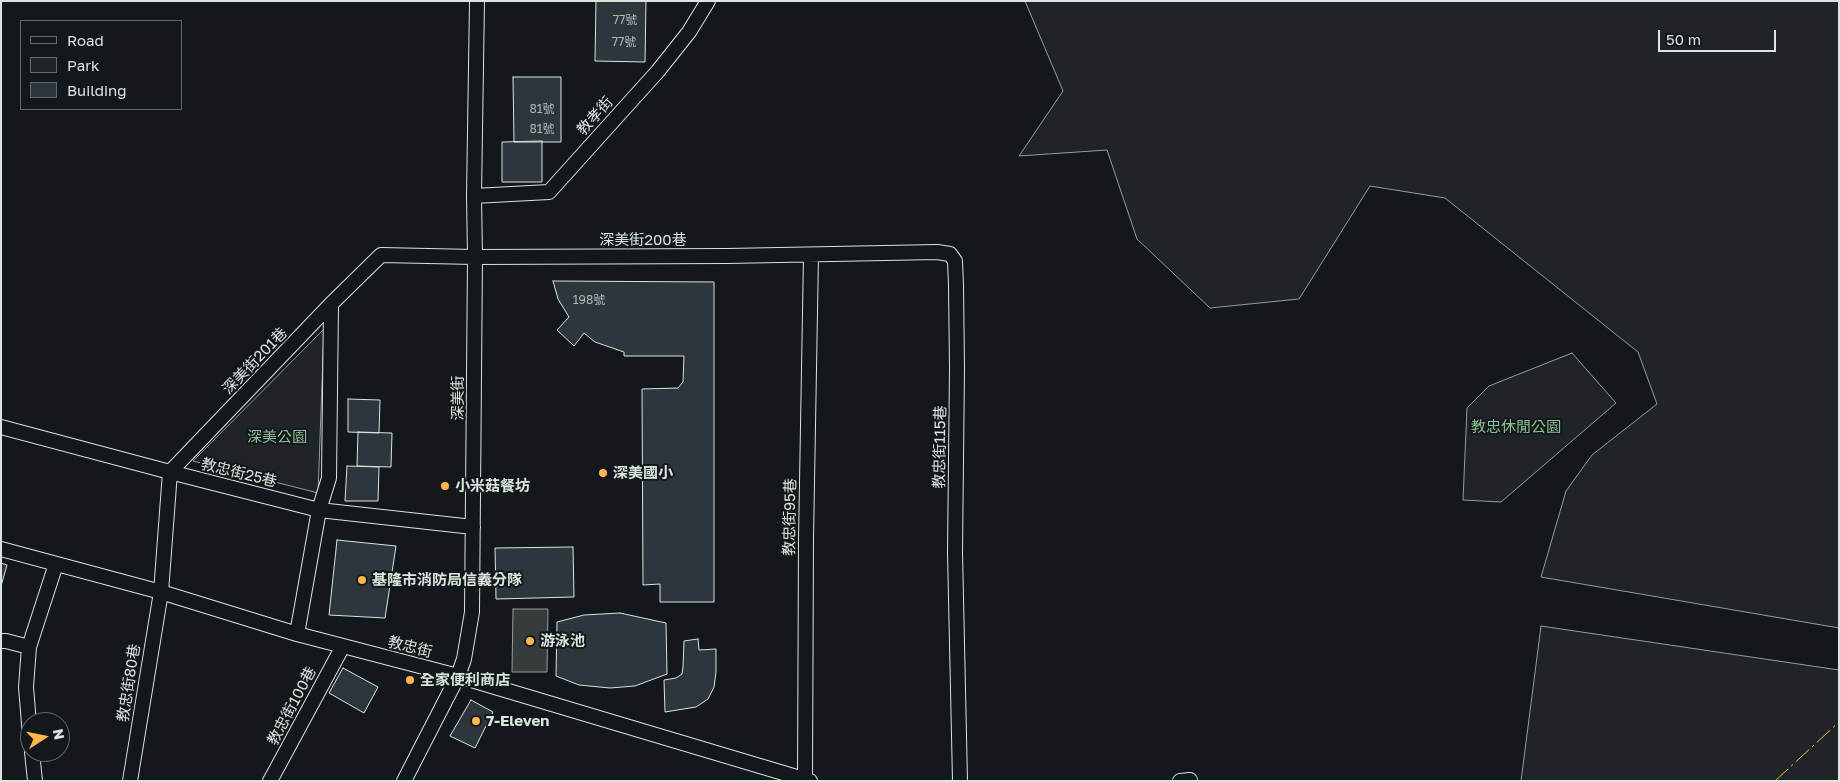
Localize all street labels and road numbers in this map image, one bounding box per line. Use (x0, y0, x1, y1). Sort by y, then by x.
street label: 教孝街 (573, 93, 617, 139)
street label: 深美街200巷 (599, 231, 687, 249)
street label: 深美街201巷 (219, 324, 291, 398)
street label: 深美街 (449, 376, 467, 420)
street label: 教忠街115巷 (930, 405, 950, 489)
street label: 教忠街25巷 (199, 455, 279, 491)
street label: 教忠街95巷 (780, 478, 800, 556)
street label: 教忠街 (386, 633, 434, 661)
street label: 教忠街80巷 (114, 643, 144, 723)
street label: 教忠街100巷 (264, 664, 320, 748)

